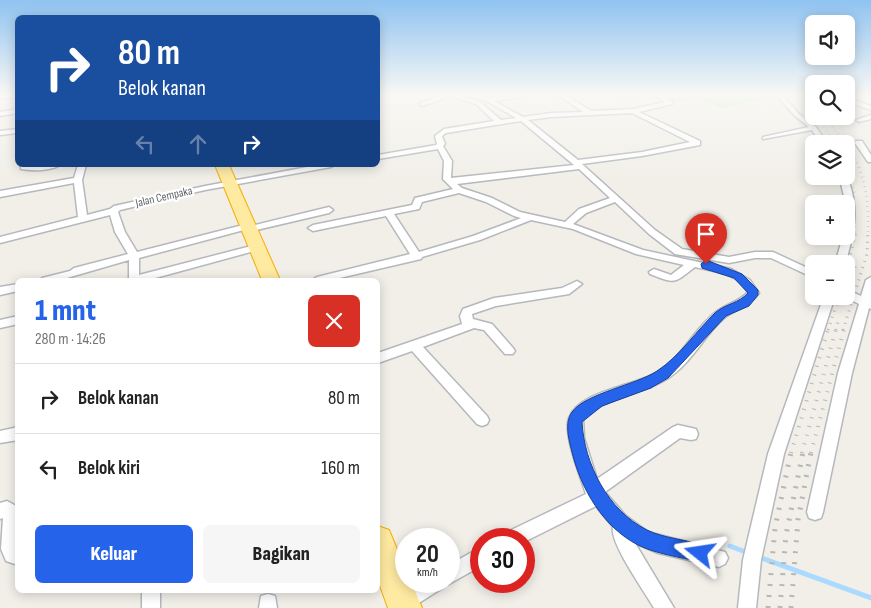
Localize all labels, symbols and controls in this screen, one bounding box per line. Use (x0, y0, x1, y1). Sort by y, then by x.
map controls (805, 15, 855, 305)
button: sound (805, 15, 855, 65)
text: 80 m (118, 32, 180, 75)
icon: right (35, 35, 100, 100)
text: Belok kanan (118, 75, 206, 102)
button: search (805, 75, 855, 125)
icon: left (131, 130, 159, 158)
icon: ahead (184, 130, 212, 158)
icon: right (237, 130, 265, 158)
button: layers (805, 135, 855, 185)
street label: Jalan Cempaka (133, 183, 194, 211)
button: + (805, 195, 855, 245)
pin (685, 213, 727, 264)
icon: arrive (692, 220, 720, 248)
button: − (805, 255, 855, 305)
text: 1 mnt (35, 293, 96, 329)
button: close (308, 295, 360, 347)
text: 280 m · 14:26 (35, 330, 106, 349)
icon: right (35, 385, 63, 413)
text: Belok kanan (78, 387, 159, 410)
text: 80 m (328, 387, 360, 410)
icon: left (35, 455, 63, 483)
text: Belok kiri (78, 457, 140, 480)
text: 160 m (321, 457, 360, 480)
button: Keluar (35, 525, 193, 583)
button: Bagikan (203, 525, 360, 583)
position arrow (673, 526, 725, 578)
speed limit sign: 30 (470, 528, 535, 593)
text: 20 (416, 539, 439, 570)
text: km/h (417, 565, 438, 580)

